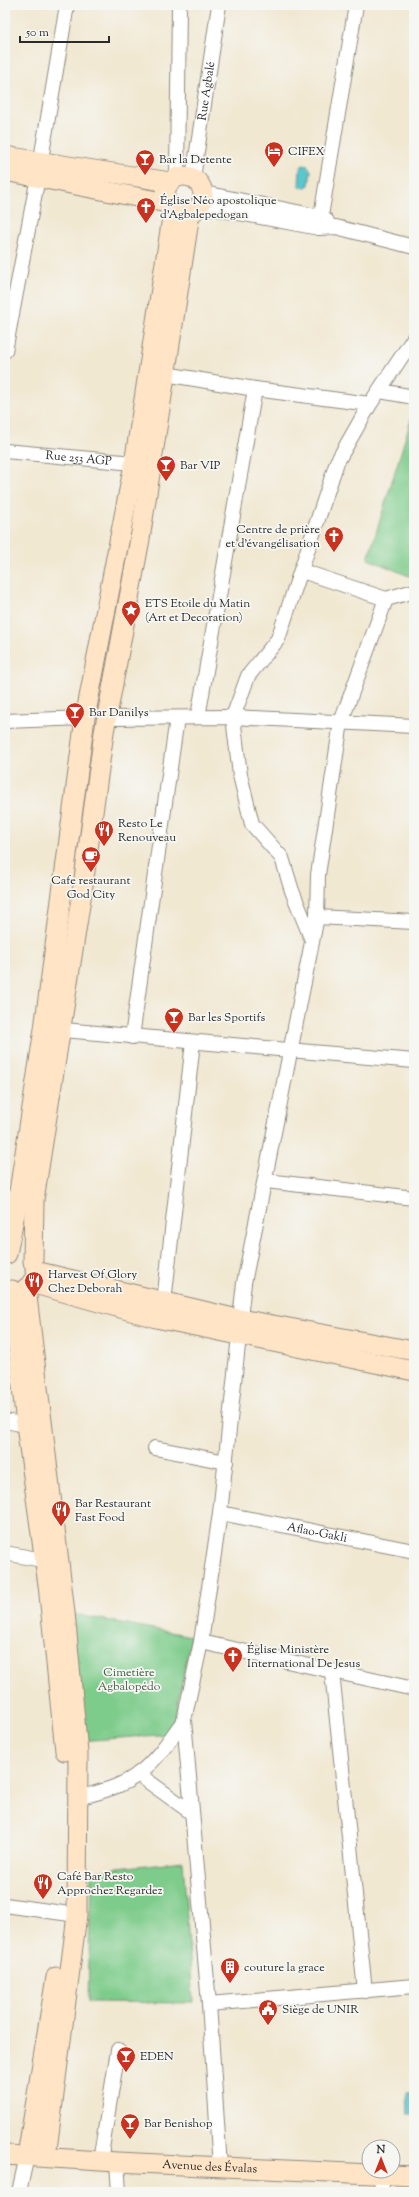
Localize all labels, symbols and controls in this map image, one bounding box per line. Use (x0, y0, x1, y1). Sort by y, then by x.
scale bar (20, 18, 109, 44)
text: 50 m (25, 24, 49, 42)
street label: Rue Agbalé (194, 60, 220, 122)
hotel icon: CIFEX (263, 140, 285, 168)
place label: CIFEX (288, 143, 325, 161)
bar icon: Bar la Detente (134, 148, 156, 176)
place label: Bar la Detente (159, 151, 232, 169)
place label: Église Néo apostolique d'Agbalepedogan (160, 192, 277, 224)
church icon: Église Néo apostolique d'Agbalepedogan (135, 196, 157, 224)
street label: Rue 253 AGP (45, 447, 113, 471)
bar icon: Bar VIP (155, 454, 177, 482)
place label: Bar VIP (180, 457, 221, 475)
place label: Centre de prière et d'évangélisation (226, 521, 320, 553)
church icon: Centre de prière et d'évangélisation (323, 525, 345, 553)
place label: ETS Etoile du Matin (Art et Decoration) (145, 595, 250, 627)
place icon: ETS Etoile du Matin (Art et Decoration) (120, 599, 142, 627)
bar icon: Bar Danilys (64, 701, 86, 729)
place label: Bar Danilys (89, 704, 149, 722)
place label: Resto Le Renouveau (118, 815, 176, 847)
restaurant icon: Resto Le Renouveau (93, 819, 115, 847)
cafe icon: Cafe restaurant God City (80, 845, 102, 873)
place label: Cafe restaurant God City (51, 872, 131, 904)
bar icon: Bar les Sportifs (163, 1006, 185, 1034)
place label: Bar les Sportifs (188, 1009, 266, 1027)
place label: Harvest Of Glory Chez Deborah (48, 1266, 137, 1298)
restaurant icon: Harvest Of Glory Chez Deborah (23, 1270, 45, 1298)
place label: Bar Restaurant Fast Food (75, 1495, 151, 1527)
restaurant icon: Bar Restaurant Fast Food (50, 1499, 72, 1527)
street label: Aflao-Gakli (285, 1518, 349, 1548)
place label: Église Ministère International De Jesus (247, 1641, 361, 1673)
church icon: Église Ministère International De Jesus (222, 1645, 244, 1673)
park label: Cimetière Agbalopédo (98, 1664, 161, 1696)
place label: Café Bar Resto Approchez Regardez (57, 1868, 163, 1900)
restaurant icon: Café Bar Resto Approchez Regardez (32, 1872, 54, 1900)
building icon: couture la grace (219, 1956, 241, 1984)
place label: couture la grace (244, 1959, 325, 1977)
public building icon: Siège de UNIR (257, 1998, 279, 2026)
place label: Siège de UNIR (282, 2001, 359, 2019)
bar icon: EDEN (115, 2045, 137, 2073)
place label: EDEN (140, 2048, 174, 2066)
bar icon: Bar Benishop (119, 2112, 141, 2140)
place label: Bar Benishop (144, 2115, 213, 2133)
north arrow (361, 2139, 401, 2179)
text: N (376, 2142, 386, 2158)
street label: Avenue des Évalas (162, 2156, 258, 2179)

